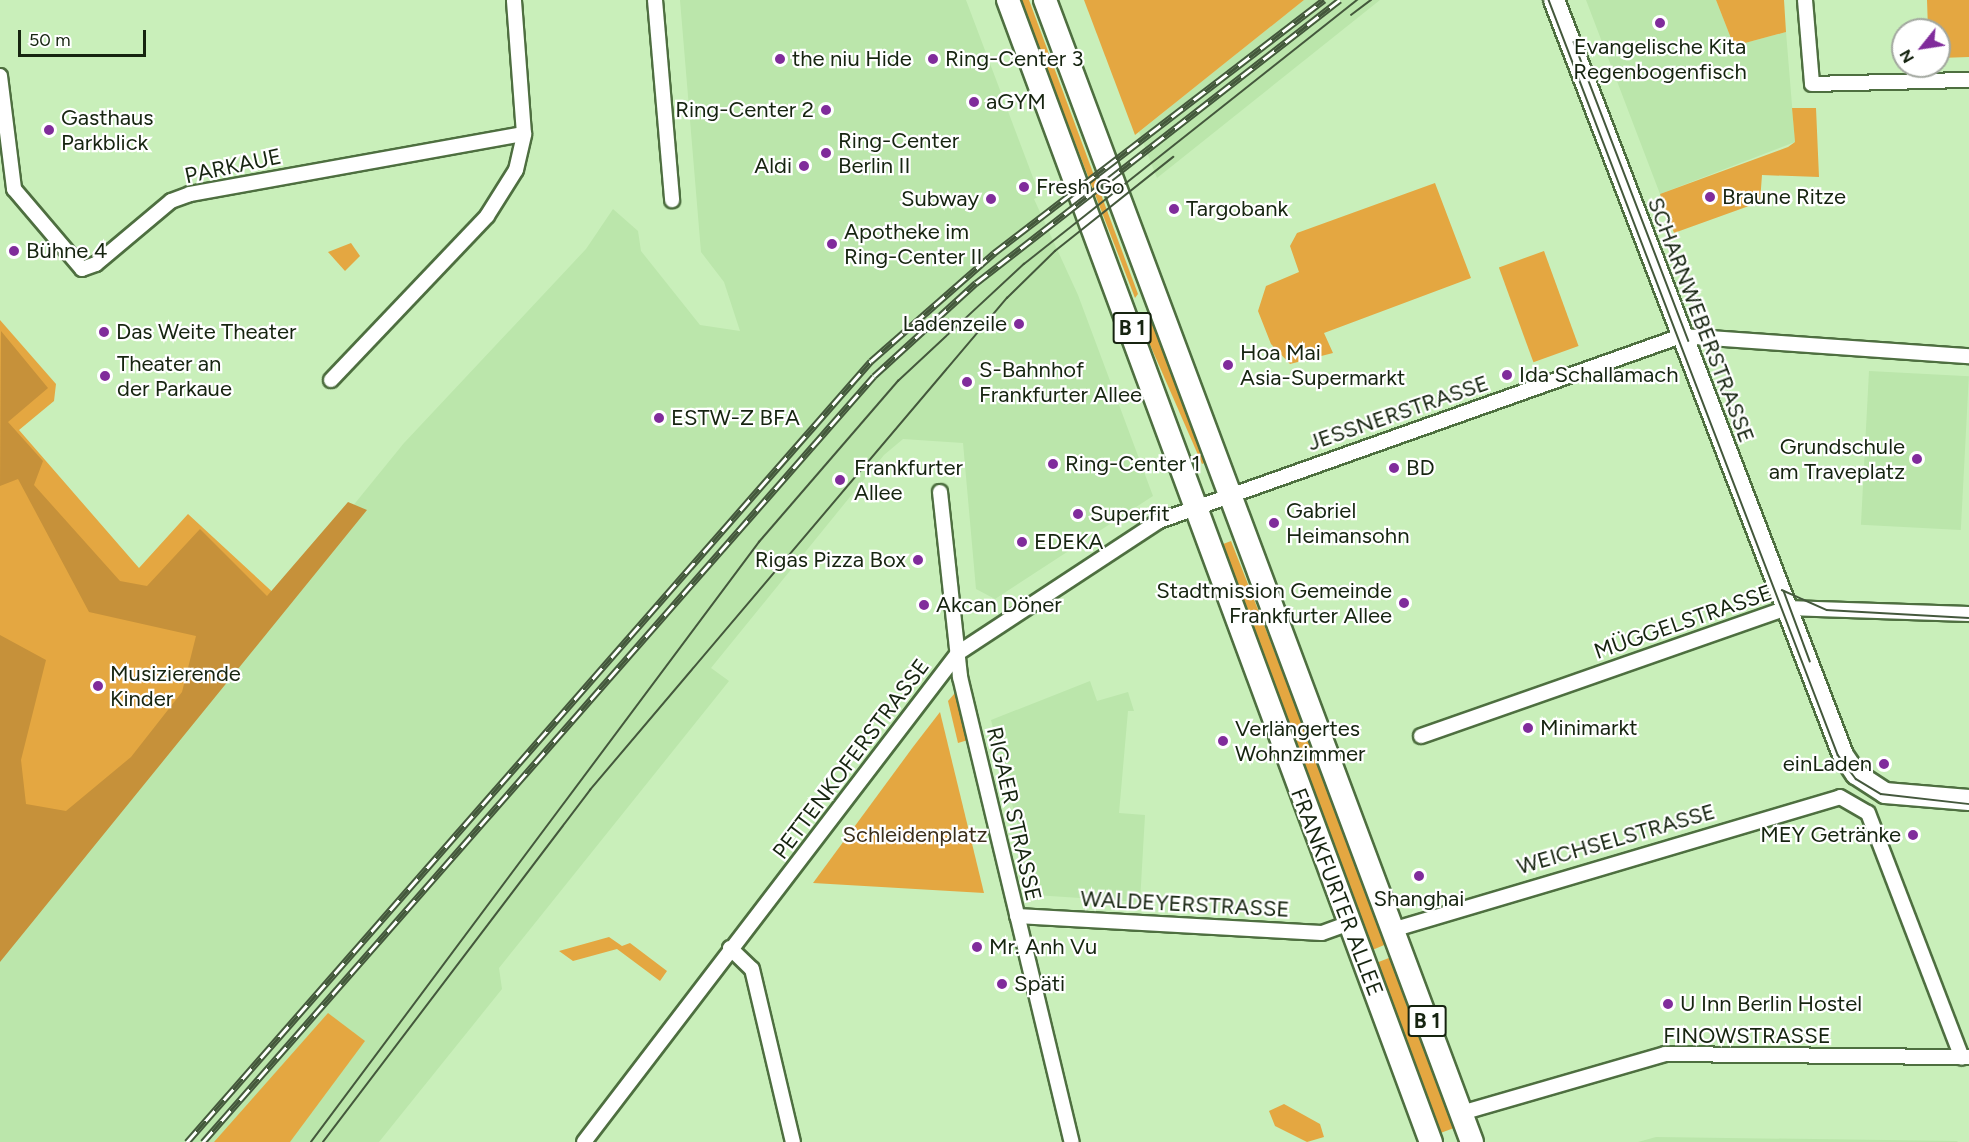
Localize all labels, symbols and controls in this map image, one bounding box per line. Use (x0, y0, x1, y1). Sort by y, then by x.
marker: Evangelische Kita Regenbogenfisch (1653, 16, 1667, 30)
scale bar (21, 18, 148, 56)
north arrow (1891, 18, 1951, 78)
text: 50 m (29, 29, 71, 51)
place label: Evangelische Kita Regenbogenfisch (1573, 33, 1747, 84)
place label: the niu Hide (792, 46, 912, 72)
place label: Ring-Center 3 (945, 46, 1084, 72)
text: N (1895, 46, 1918, 66)
marker: the niu Hide (773, 52, 787, 66)
marker: Ring-Center 3 (926, 52, 940, 66)
place label: aGYM (986, 89, 1046, 115)
marker: aGYM (967, 95, 981, 109)
place label: Ring-Center 2 (675, 97, 814, 123)
marker: Ring-Center 2 (819, 103, 833, 117)
place label: Gasthaus Parkblick (61, 104, 154, 156)
marker: Gasthaus Parkblick (42, 123, 56, 137)
place label: Ring-Center Berlin II (838, 127, 959, 178)
street label: PARKAUE (182, 143, 284, 189)
marker: Ring-Center Berlin II (819, 146, 833, 160)
place label: Aldi (754, 153, 792, 179)
marker: Aldi (797, 159, 811, 173)
place label: Fresh Go (1036, 174, 1125, 200)
marker: Fresh Go (1017, 180, 1031, 194)
place label: Braune Ritze (1722, 184, 1846, 210)
place label: Subway (901, 186, 979, 212)
marker: Braune Ritze (1703, 190, 1717, 204)
marker: Subway (984, 192, 998, 206)
street label: SCHARNWEBERSTRASSE (1642, 194, 1760, 446)
place label: Targobank (1186, 196, 1288, 222)
marker: Targobank (1167, 202, 1181, 216)
place label: Apotheke im Ring-Center II (844, 218, 982, 270)
marker: Apotheke im Ring-Center II (825, 237, 839, 251)
place label: Bühne 4 (26, 238, 107, 264)
marker: Bühne 4 (7, 244, 21, 258)
road number: B 1 (1112, 310, 1152, 346)
place label: Ladenzeile (902, 311, 1007, 337)
marker: Ladenzeile (1012, 317, 1026, 331)
place label: Das Weite Theater (116, 319, 296, 345)
marker: Das Weite Theater (97, 325, 111, 339)
place label: Hoa Mai Asia-Supermarkt (1240, 339, 1405, 390)
place label: Theater an der Parkaue (117, 350, 232, 402)
place label: S-Bahnhof Frankfurter Allee (979, 356, 1142, 408)
marker: Hoa Mai Asia-Supermarkt (1221, 358, 1235, 372)
place label: Ida Schallamach (1519, 362, 1678, 388)
marker: Ida Schallamach (1500, 368, 1514, 382)
marker: Theater an der Parkaue (98, 369, 112, 383)
street label: JESSNERSTRASSE (1304, 370, 1492, 456)
marker: S-Bahnhof Frankfurter Allee (960, 375, 974, 389)
place label: ESTW-Z BFA (671, 405, 800, 431)
marker: ESTW-Z BFA (652, 411, 666, 425)
place label: Grundschule am Traveplatz (1769, 433, 1905, 484)
place label: Ring-Center 1 (1065, 451, 1201, 477)
marker: Grundschule am Traveplatz (1910, 452, 1924, 466)
place label: Frankfurter Allee (854, 454, 963, 506)
place label: BD (1406, 455, 1435, 481)
marker: Ring-Center 1 (1046, 457, 1060, 471)
marker: BD (1387, 461, 1401, 475)
marker: Frankfurter Allee (831, 471, 849, 489)
place label: Gabriel Heimansohn (1286, 497, 1409, 548)
place label: Superfit (1090, 501, 1170, 527)
marker: Superfit (1071, 507, 1085, 521)
marker: Gabriel Heimansohn (1267, 516, 1281, 530)
place label: EDEKA (1034, 529, 1103, 555)
marker: EDEKA (1015, 535, 1029, 549)
place label: Rigas Pizza Box (755, 547, 906, 573)
marker: Rigas Pizza Box (911, 553, 925, 567)
place label: Stadtmission Gemeinde Frankfurter Allee (1156, 577, 1392, 628)
street label: MÜGGELSTRASSE (1591, 579, 1775, 665)
place label: Akcan Döner (936, 592, 1062, 618)
marker: Stadtmission Gemeinde Frankfurter Allee (1397, 596, 1411, 610)
marker: Akcan Döner (917, 598, 931, 612)
street label: PETTENKOFERSTRASSE (767, 654, 935, 864)
place label: Musizierende Kinder (110, 660, 241, 712)
marker: Musizierende Kinder (91, 679, 105, 693)
place label: Verlängertes Wohnzimmer (1235, 715, 1365, 766)
place label: Minimarkt (1540, 715, 1637, 741)
marker: Minimarkt (1521, 721, 1535, 735)
street label: RIGAER STRASSE (981, 724, 1047, 904)
marker: Verlängertes Wohnzimmer (1216, 734, 1230, 748)
place label: einLaden (1783, 751, 1872, 777)
marker: einLaden (1877, 757, 1891, 771)
street label: FRANKFURTER ALLEE (1285, 784, 1389, 1000)
street label: WEICHSELSTRASSE (1514, 798, 1718, 880)
park label: Schleidenplatz (842, 822, 988, 848)
place label: MEY Getränke (1760, 822, 1901, 848)
marker: MEY Getränke (1906, 828, 1920, 842)
marker: Shanghai (1412, 869, 1426, 883)
street label: WALDEYERSTRASSE (1080, 885, 1290, 923)
place label: Shanghai (1374, 886, 1464, 912)
place label: Mr. Anh Vu (989, 934, 1097, 960)
marker: Mr. Anh Vu (970, 940, 984, 954)
place label: Späti (1014, 971, 1065, 997)
marker: Späti (995, 977, 1009, 991)
place label: U Inn Berlin Hostel (1680, 991, 1862, 1017)
marker: U Inn Berlin Hostel (1661, 997, 1675, 1011)
road number: B 1 (1408, 1003, 1446, 1039)
street label: FINOWSTRASSE (1663, 1023, 1831, 1049)

